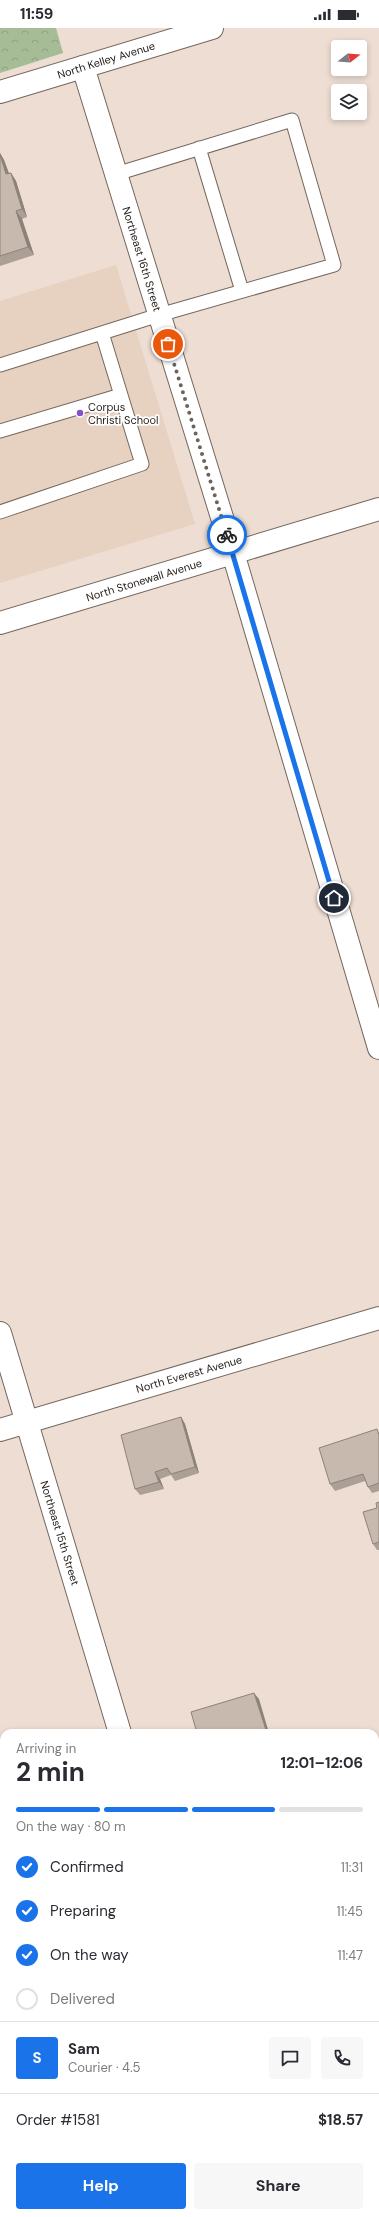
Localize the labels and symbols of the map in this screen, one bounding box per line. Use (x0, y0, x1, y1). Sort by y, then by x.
street label: North Kelley Avenue (55, 38, 157, 82)
north arrow (331, 40, 367, 76)
street label: Northeast 16th Street (119, 205, 165, 313)
pin (151, 327, 185, 361)
place label: Corpus Christi School (88, 400, 159, 427)
marker: Corpus Christi School (75, 408, 85, 418)
courier (207, 515, 247, 555)
street label: North Stonewall Avenue (84, 556, 204, 604)
pin (317, 881, 351, 915)
street label: North Everest Avenue (134, 1352, 244, 1396)
street label: Northeast 15th Street (37, 1479, 83, 1587)

